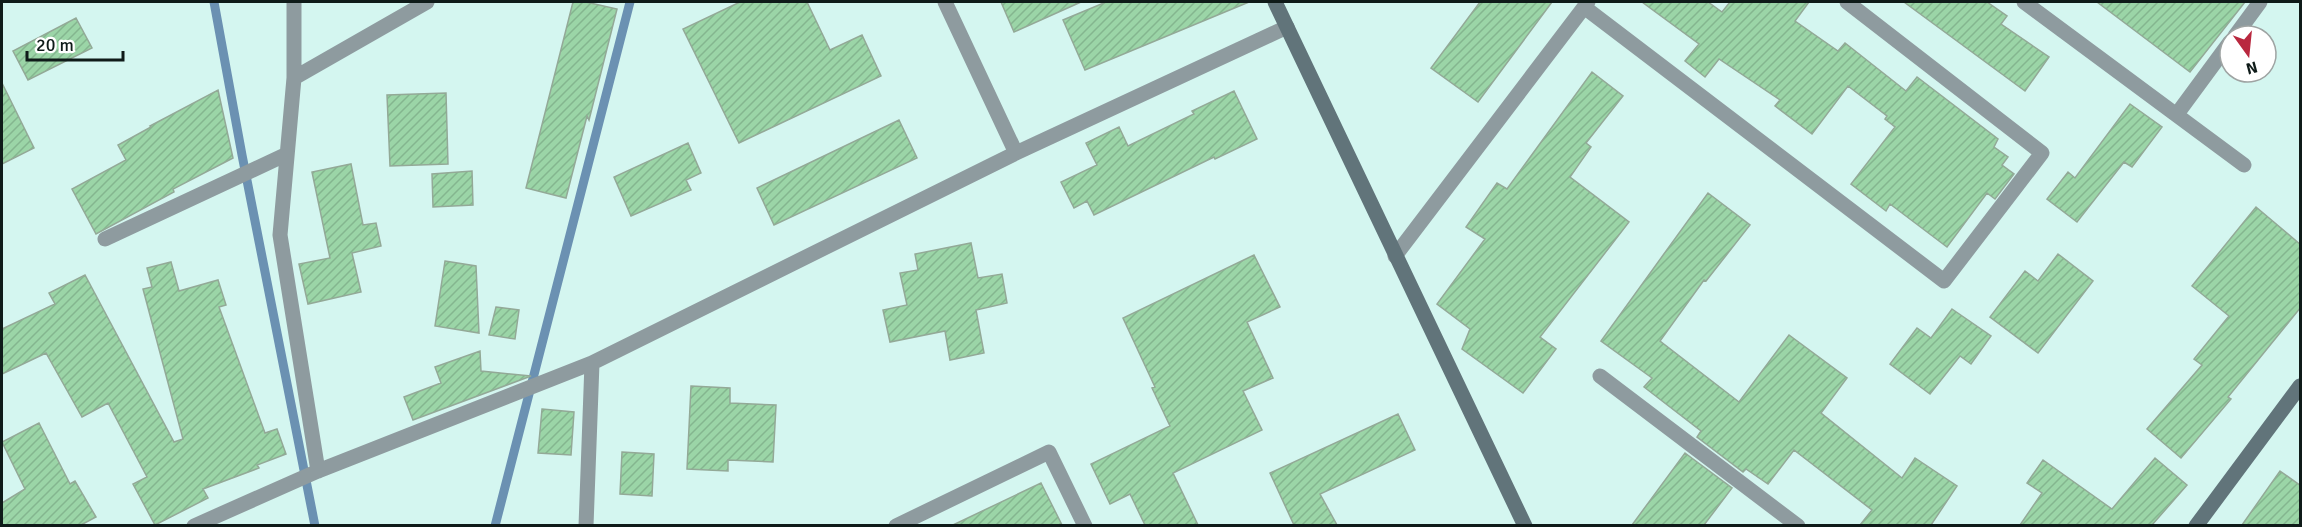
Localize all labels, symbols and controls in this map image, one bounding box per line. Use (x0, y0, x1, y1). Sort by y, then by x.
scale bar (27, 24, 123, 62)
north arrow (2218, 24, 2278, 84)
text: 20 m (36, 34, 74, 56)
text: N (2244, 56, 2260, 79)

